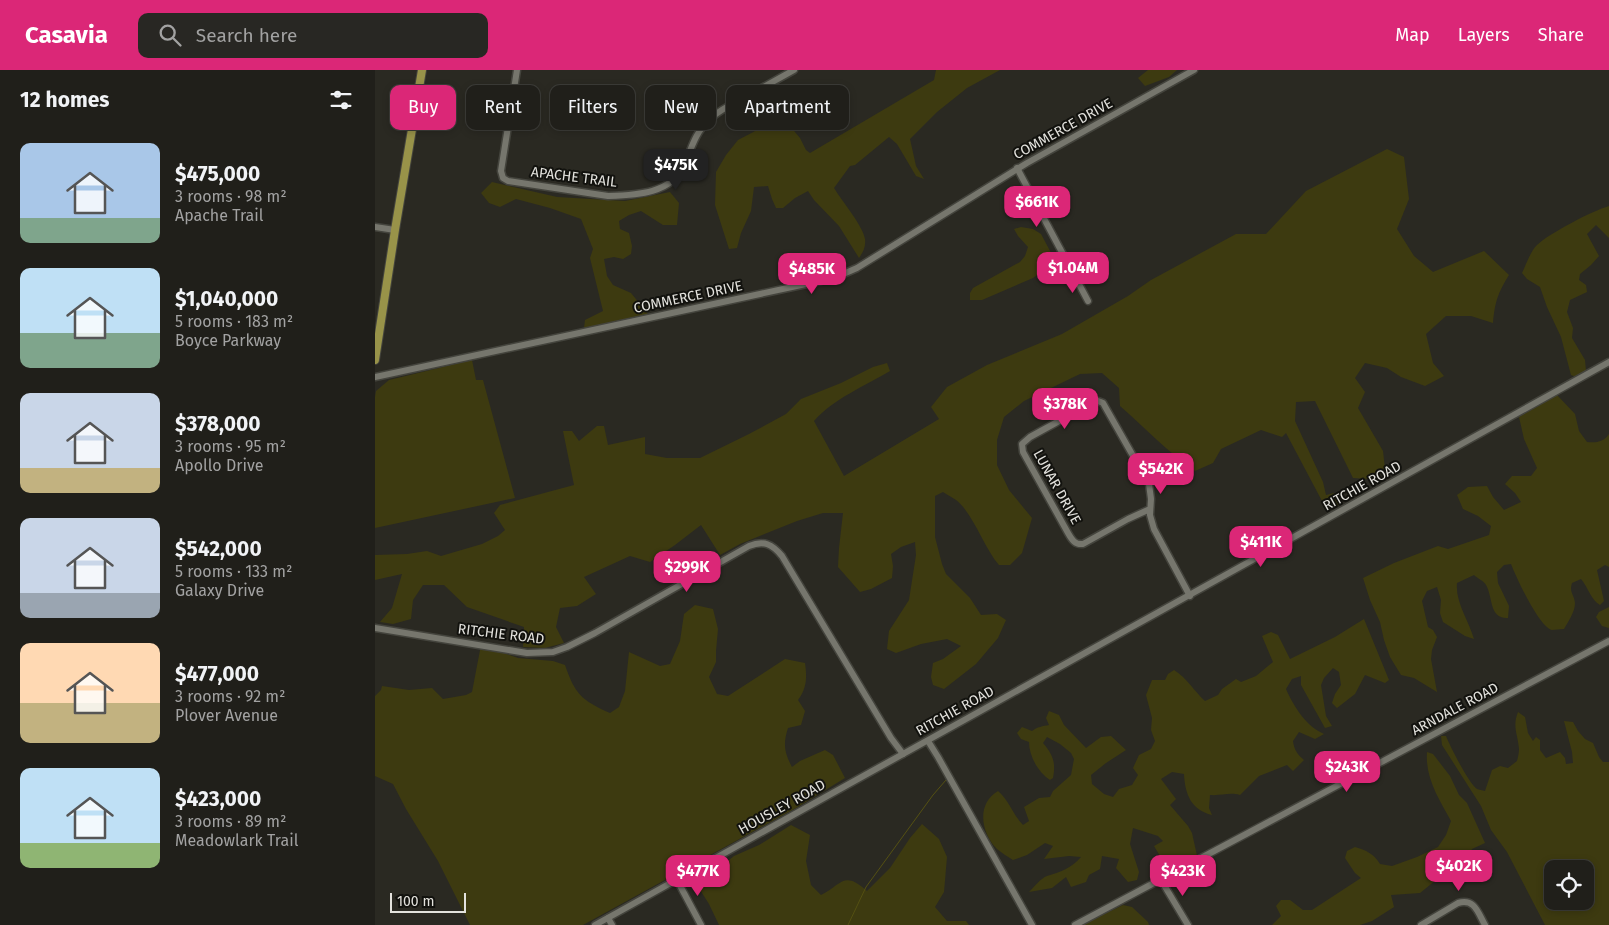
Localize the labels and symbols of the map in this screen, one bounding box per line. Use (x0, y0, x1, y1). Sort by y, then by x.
street label: COMMERCE DRIVE (1010, 95, 1116, 163)
pin: $475K (641, 148, 711, 191)
street label: APACHE TRAIL (530, 163, 618, 191)
pin: $661K (1002, 186, 1072, 228)
pin: $485K (777, 252, 847, 295)
pin: $1.04M (1032, 252, 1114, 294)
street label: COMMERCE DRIVE (632, 277, 744, 317)
pin: $378K (1030, 388, 1100, 430)
street label: LUNAR DRIVE (1030, 447, 1084, 527)
pin: $542K (1126, 452, 1196, 495)
street label: RITCHIE ROAD (1320, 457, 1404, 515)
pin: $411K (1226, 526, 1296, 568)
pin: $299K (652, 550, 722, 593)
street label: RITCHIE ROAD (457, 620, 545, 648)
street label: ARNDALE ROAD (1409, 679, 1501, 739)
street label: RITCHIE ROAD (913, 682, 997, 740)
pin: $243K (1312, 750, 1382, 793)
street label: HOUSLEY ROAD (736, 776, 828, 838)
pin: $402K (1424, 850, 1494, 892)
pin: $477K (663, 854, 733, 897)
pin: $423K (1148, 854, 1218, 897)
scale bar (390, 890, 466, 913)

